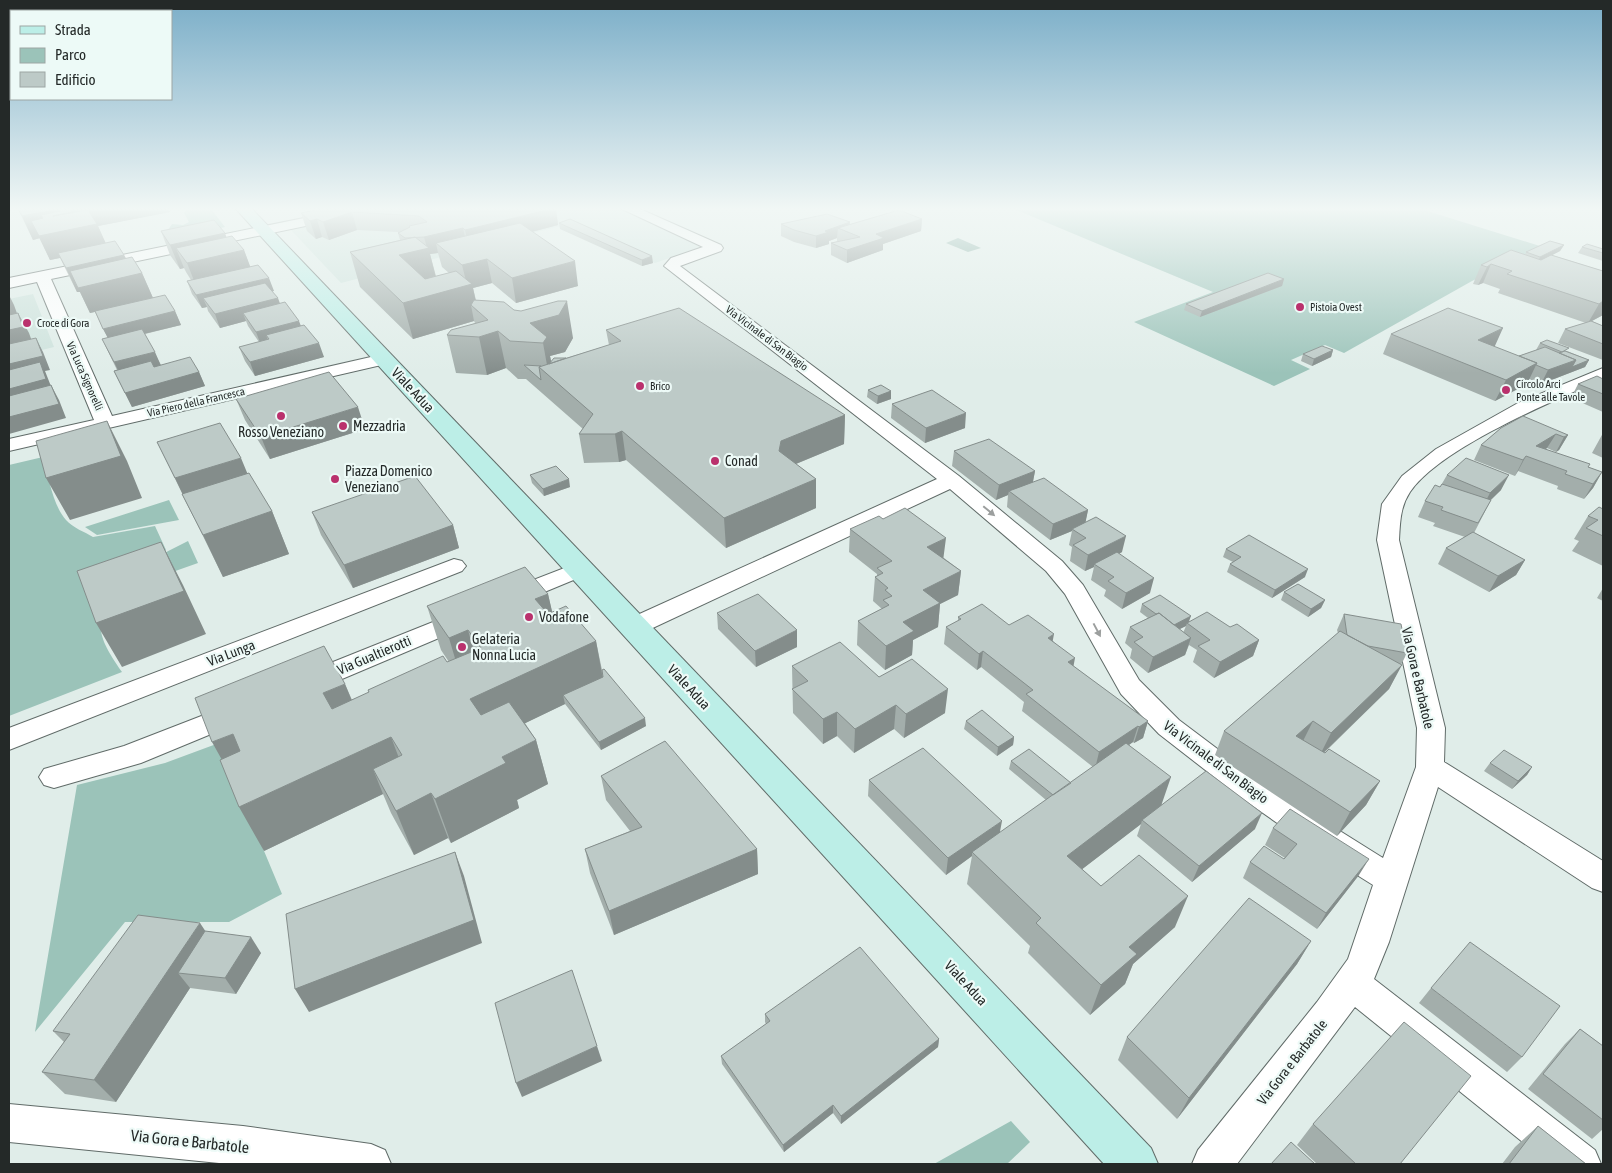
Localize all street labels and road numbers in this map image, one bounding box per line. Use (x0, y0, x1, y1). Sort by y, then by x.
street label: Via Vicinale di San Biagio (723, 303, 811, 373)
street label: Via Luca Signorelli (65, 340, 105, 412)
street label: Viale Adua (388, 364, 438, 416)
street label: Via Piero della Francesca (146, 385, 246, 419)
street label: Via Gora e Barbatole (1399, 626, 1437, 730)
street label: Via Gualtierotti (335, 632, 413, 678)
street label: Via Lunga (205, 637, 257, 669)
street label: Viale Adua (664, 661, 714, 713)
street label: Via Vicinale di San Biagio (1160, 717, 1272, 807)
street label: Viale Adua (941, 957, 991, 1009)
street label: Via Gora e Barbatole (1254, 1016, 1330, 1108)
street label: Via Gora e Barbatole (130, 1126, 250, 1156)

